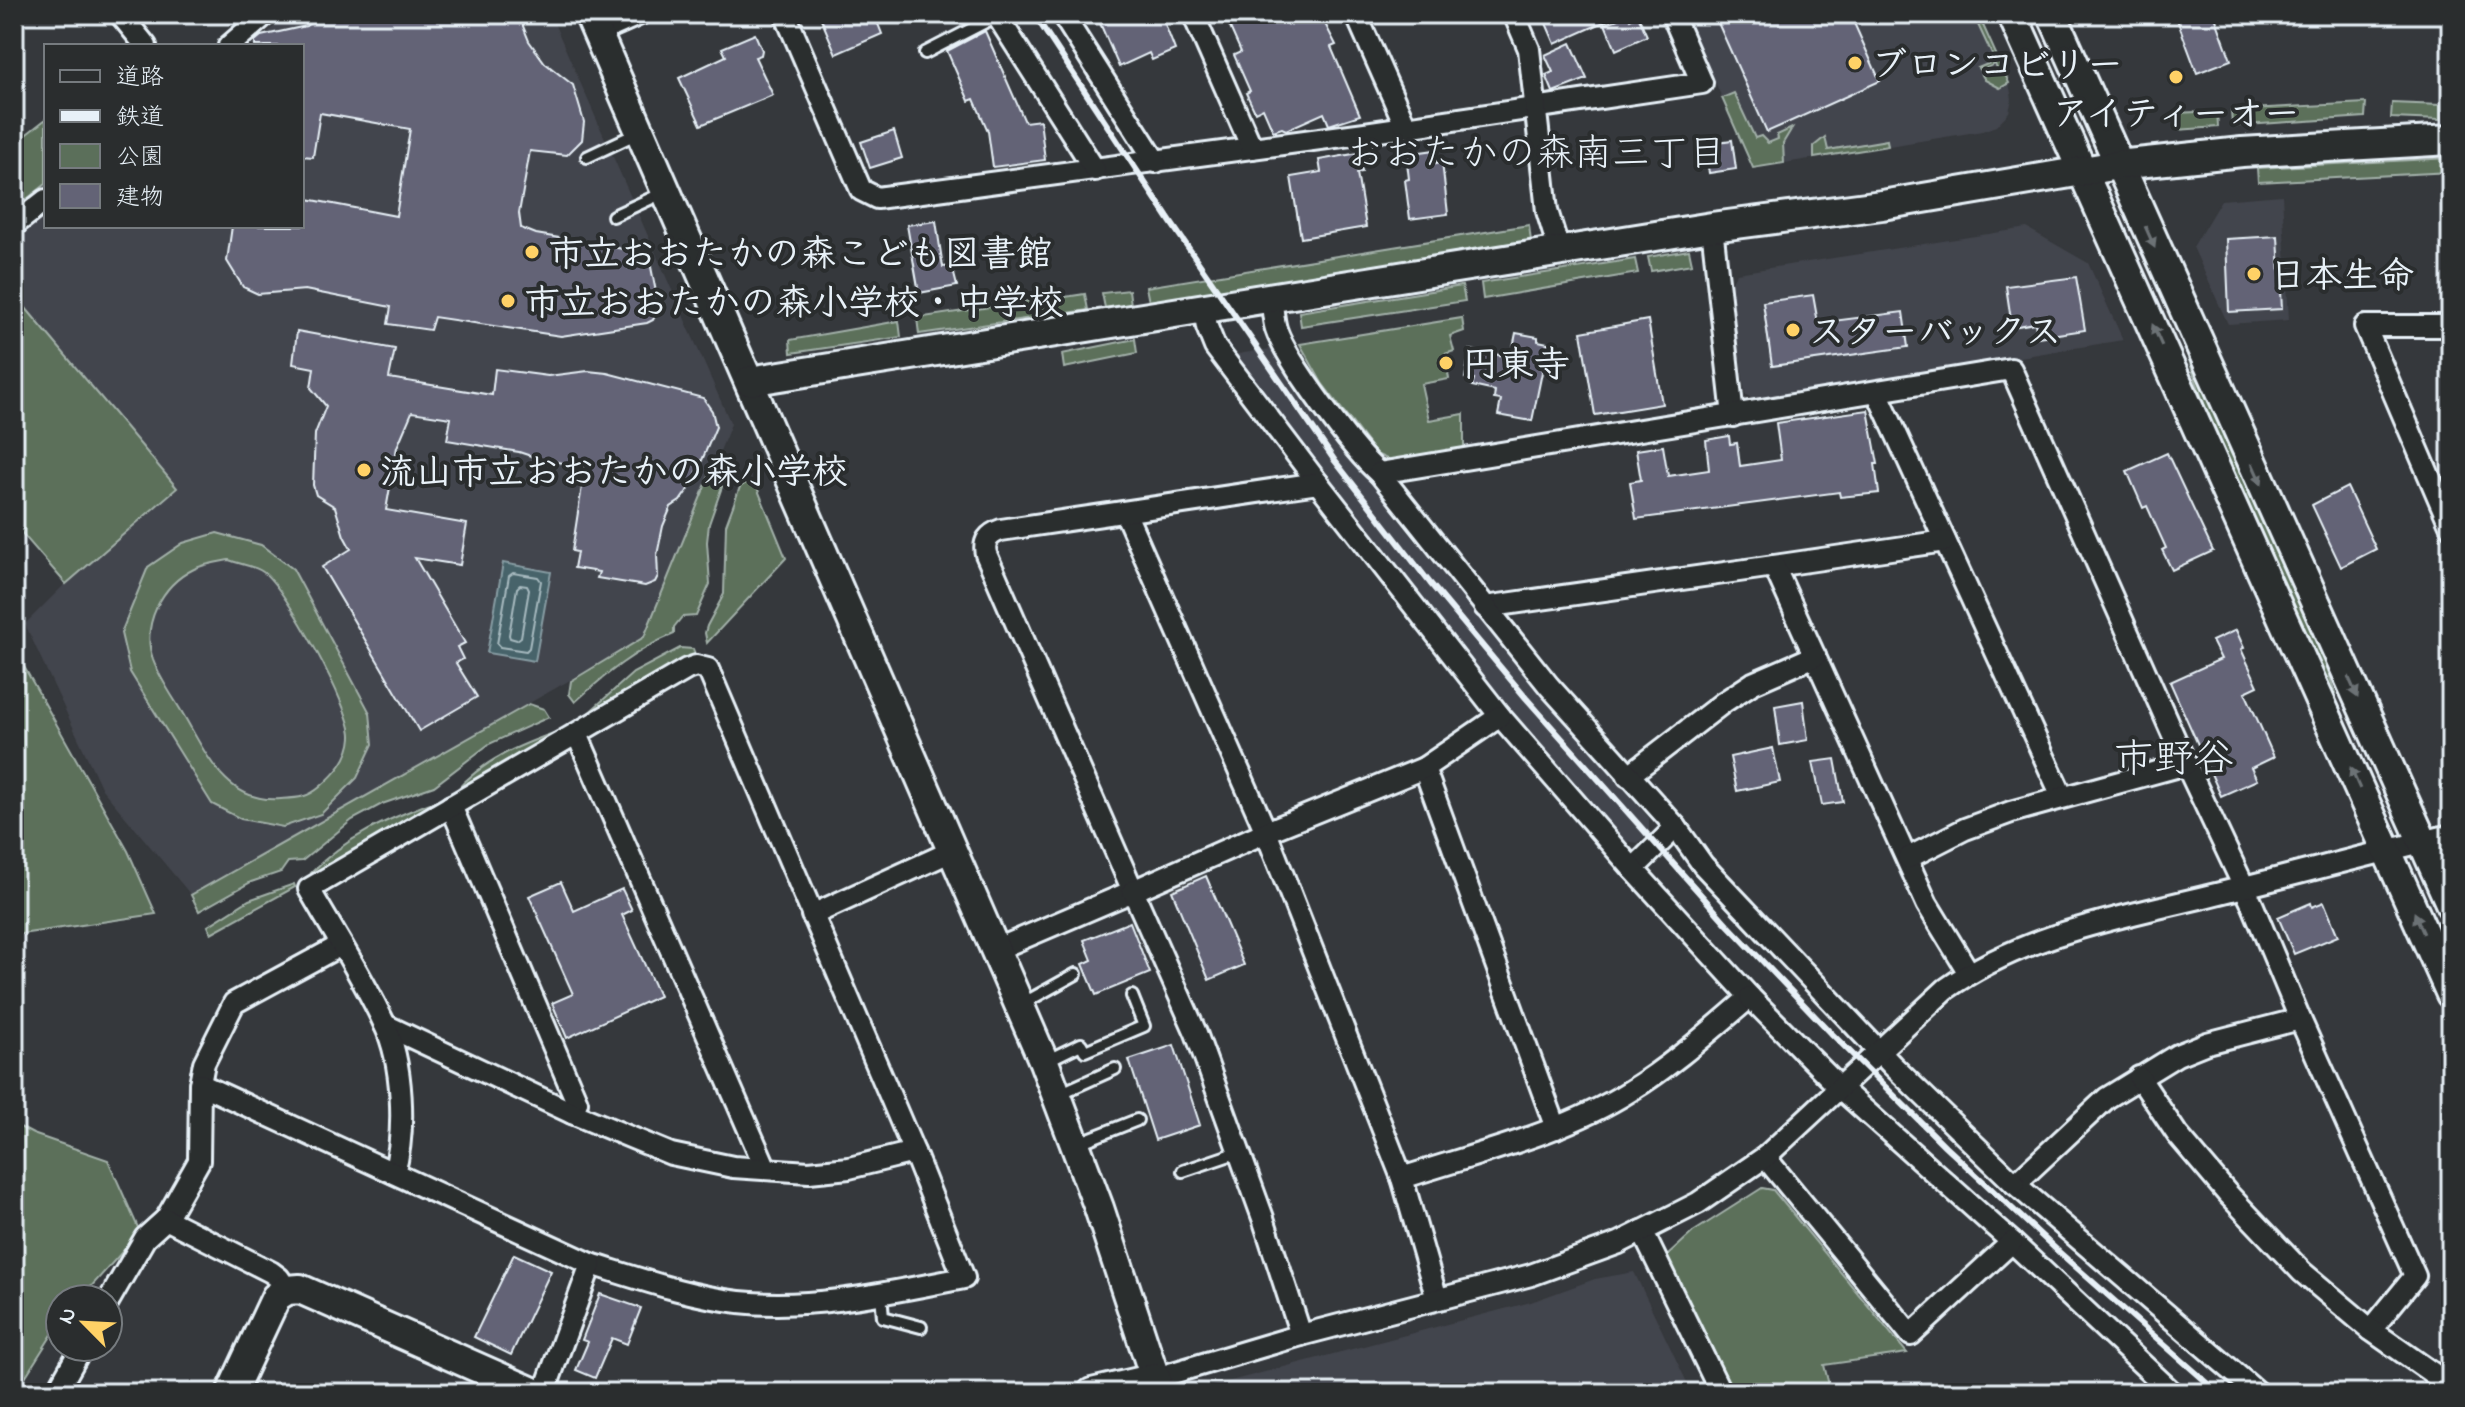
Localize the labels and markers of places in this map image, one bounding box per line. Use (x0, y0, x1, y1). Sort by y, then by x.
place label: ブロンコビリー (1871, 41, 2123, 94)
marker: ブロンコビリー (1846, 54, 1864, 72)
marker: アイティーオー (2167, 68, 2185, 86)
place label: アイティーオー (2052, 90, 2300, 143)
place label: 市立おおたかの森こども図書館 (548, 230, 1052, 283)
marker: 市立おおたかの森こども図書館 (523, 243, 541, 261)
place label: 日本生命 (2270, 252, 2414, 305)
marker: 日本生命 (2245, 265, 2263, 283)
place label: 市立おおたかの森小学校・中学校 (524, 279, 1064, 332)
marker: 市立おおたかの森小学校・中学校 (499, 292, 517, 310)
place label: スターバックス (1809, 308, 2062, 361)
marker: スターバックス (1784, 321, 1802, 339)
place label: 円東寺 (1462, 341, 1570, 394)
marker: 円東寺 (1437, 354, 1455, 372)
place label: 流山市立おおたかの森小学校 (380, 448, 848, 501)
marker: 流山市立おおたかの森小学校 (355, 461, 373, 479)

